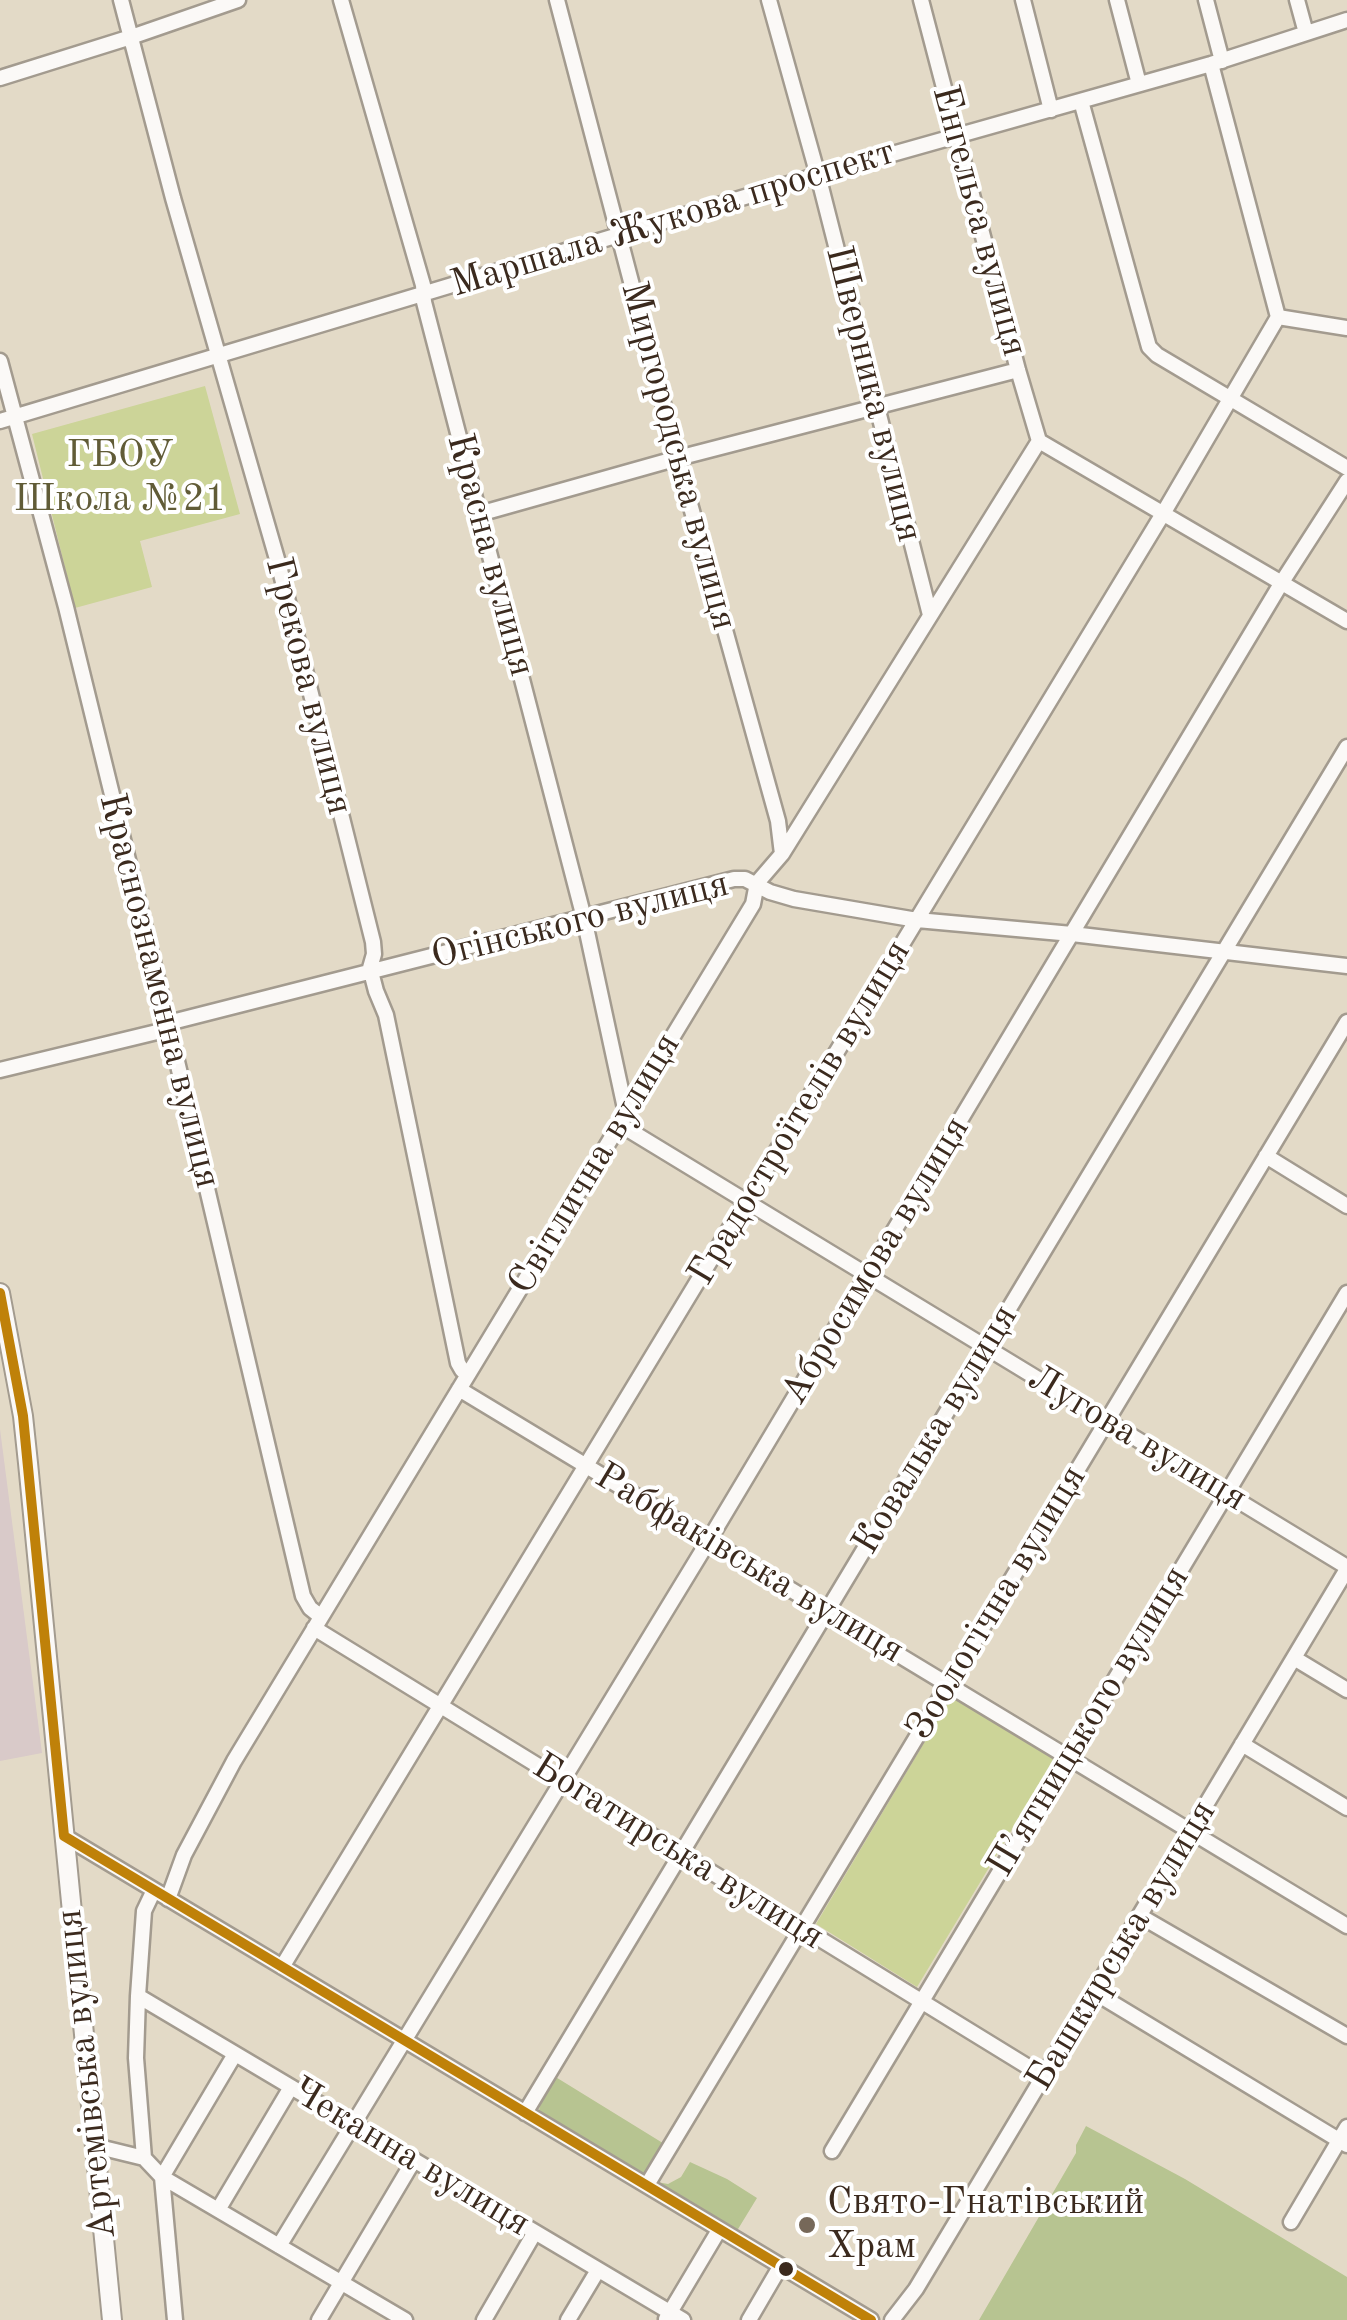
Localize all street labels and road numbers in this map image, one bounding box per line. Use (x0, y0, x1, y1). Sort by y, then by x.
street label: Енгельса вулиця (921, 81, 1037, 361)
street label: Маршала Жукова проспект (445, 130, 901, 308)
street label: Шверника вулиця (814, 241, 932, 547)
street label: Миргородська вулиця (610, 277, 746, 635)
street label: Красна вулиця (436, 429, 544, 681)
street label: Грекова вулиця (254, 552, 362, 820)
street label: Краснознаменна вулиця (88, 789, 230, 1193)
street label: Огінського вулиця (427, 862, 733, 980)
street label: Градостроїтелiв вулиця (679, 932, 921, 1294)
street label: Світлична вулиця (499, 1025, 691, 1303)
street label: Абросимова вулиця (772, 1109, 980, 1413)
street label: Ковалька вулиця (843, 1297, 1029, 1563)
street label: Лугова вулиця (1019, 1356, 1255, 1522)
street label: Рабфаківська вулиця (586, 1454, 912, 1674)
street label: Зоологічна вулиця (897, 1458, 1097, 1748)
street label: П’ятницького вулиця (978, 1558, 1200, 1886)
street label: Богатирська вулиця (524, 1744, 832, 1960)
street label: Башкирська вулиця (1017, 1792, 1227, 2100)
street label: Артемівська вулиця (47, 1907, 127, 2241)
street label: Чеканна вулиця (282, 2069, 538, 2247)

